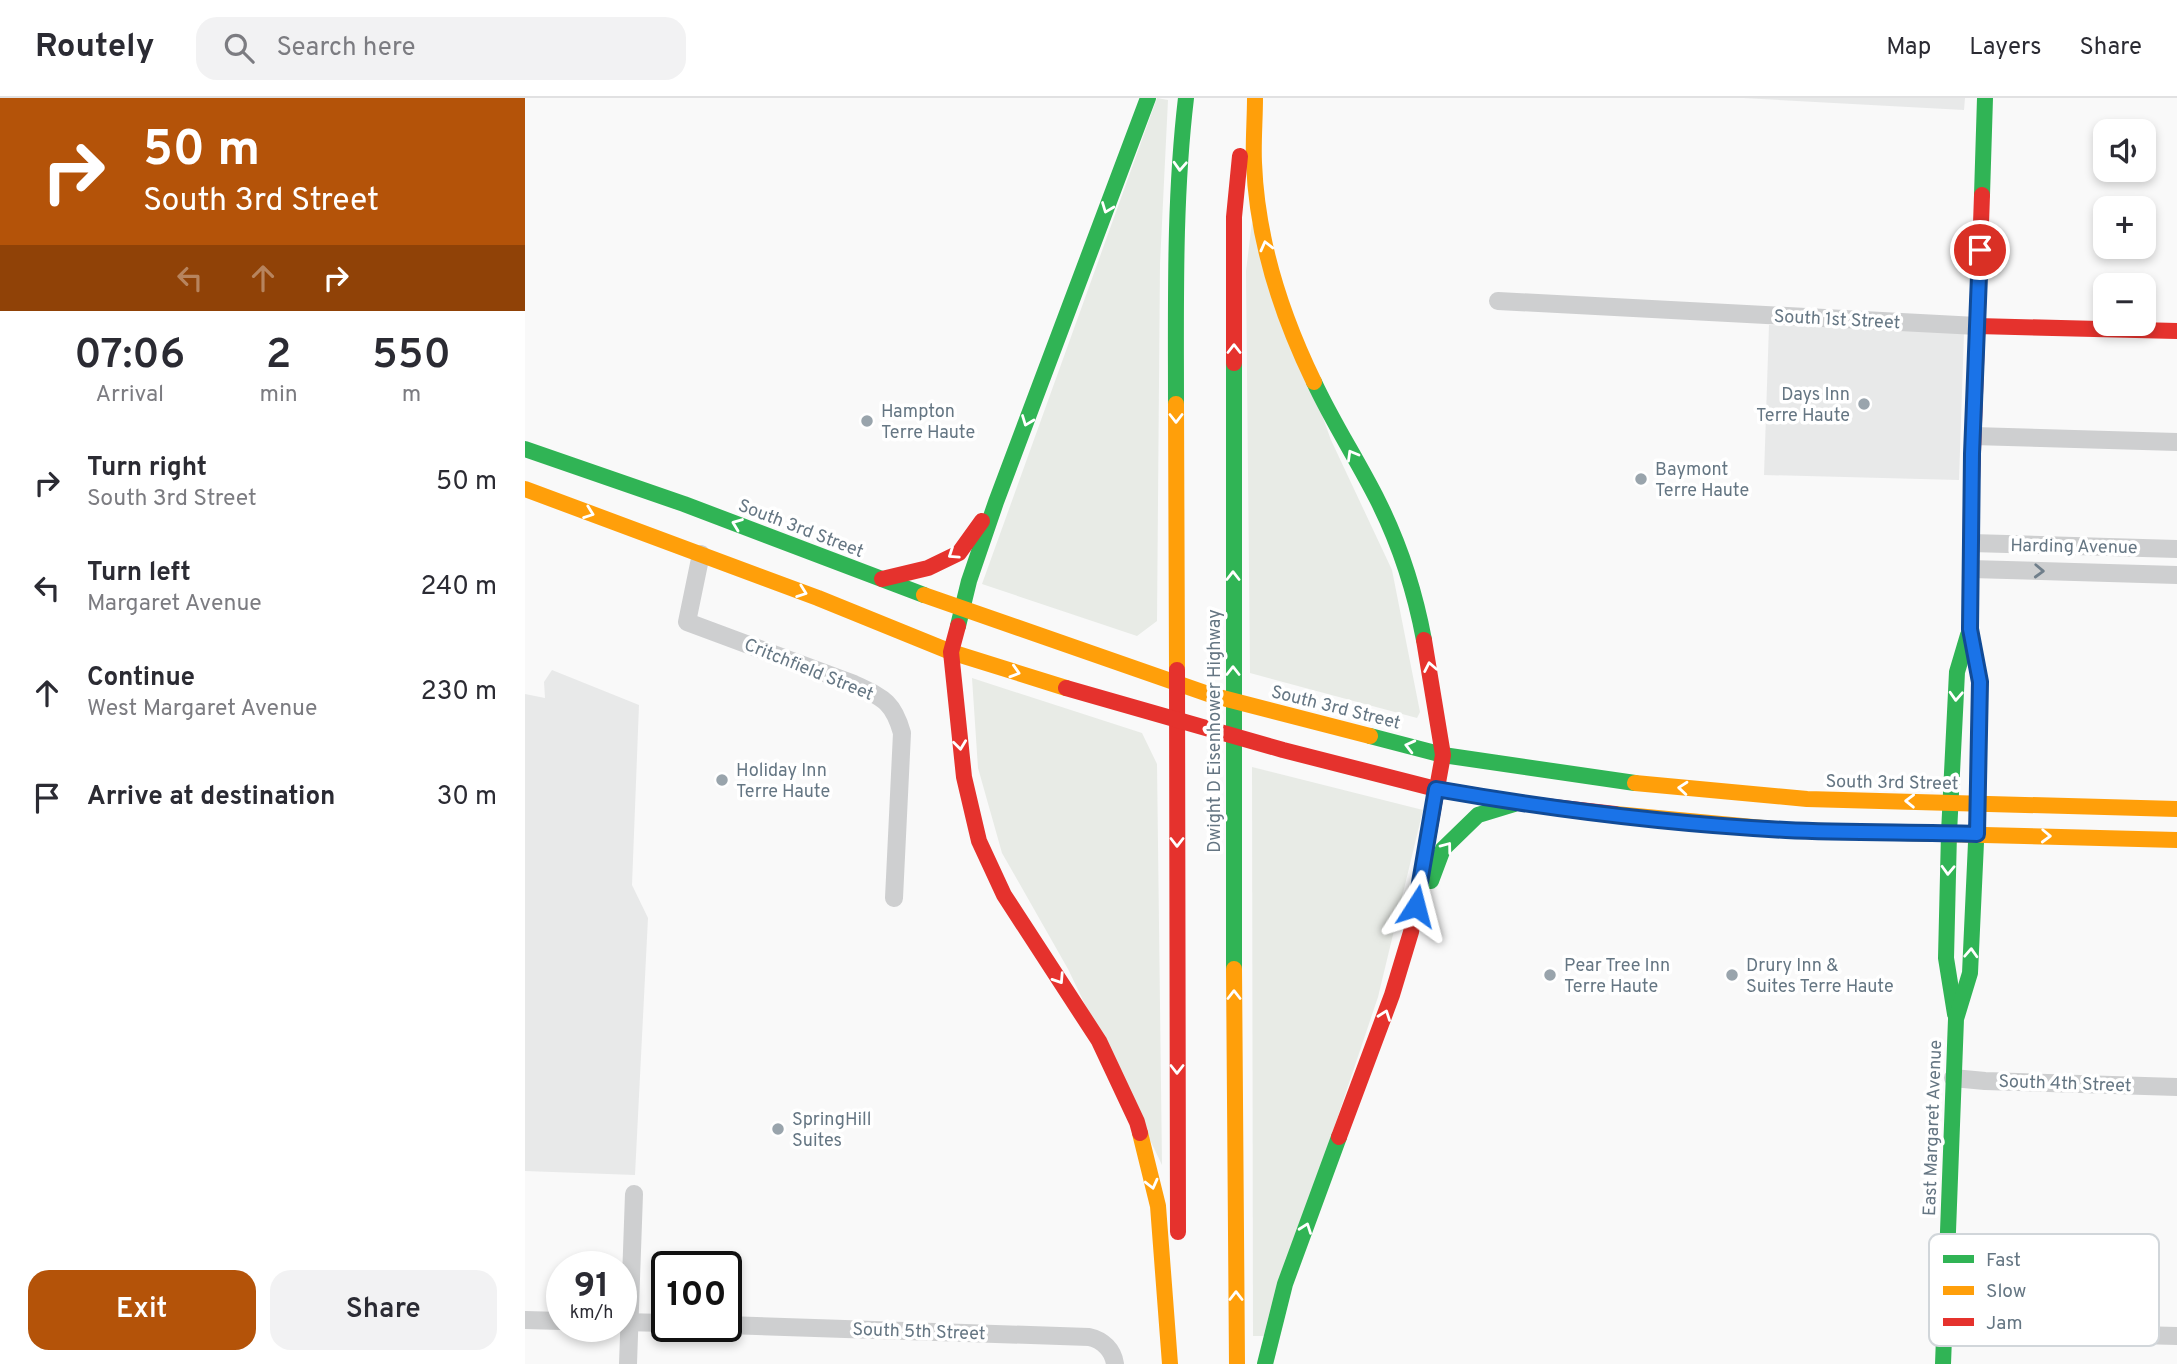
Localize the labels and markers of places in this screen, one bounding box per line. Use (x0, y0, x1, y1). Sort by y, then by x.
pin (1950, 220, 2010, 280)
place label: Days Inn Terre Haute (1756, 384, 1850, 428)
marker: Days Inn Terre Haute (1856, 396, 1872, 412)
place label: Hampton Terre Haute (881, 401, 975, 445)
marker: Hampton Terre Haute (859, 413, 875, 429)
place label: Baymont Terre Haute (1655, 459, 1749, 503)
marker: Baymont Terre Haute (1633, 471, 1649, 487)
place label: Holiday Inn Terre Haute (736, 760, 830, 804)
marker: Holiday Inn Terre Haute (714, 772, 730, 788)
place label: Pear Tree Inn Terre Haute (1564, 955, 1670, 999)
place label: Drury Inn & Suites Terre Haute (1746, 955, 1894, 999)
marker: Pear Tree Inn Terre Haute (1542, 967, 1558, 983)
marker: Drury Inn & Suites Terre Haute (1724, 967, 1740, 983)
place label: SpringHill Suites (792, 1109, 872, 1153)
marker: SpringHill Suites (770, 1121, 786, 1137)

